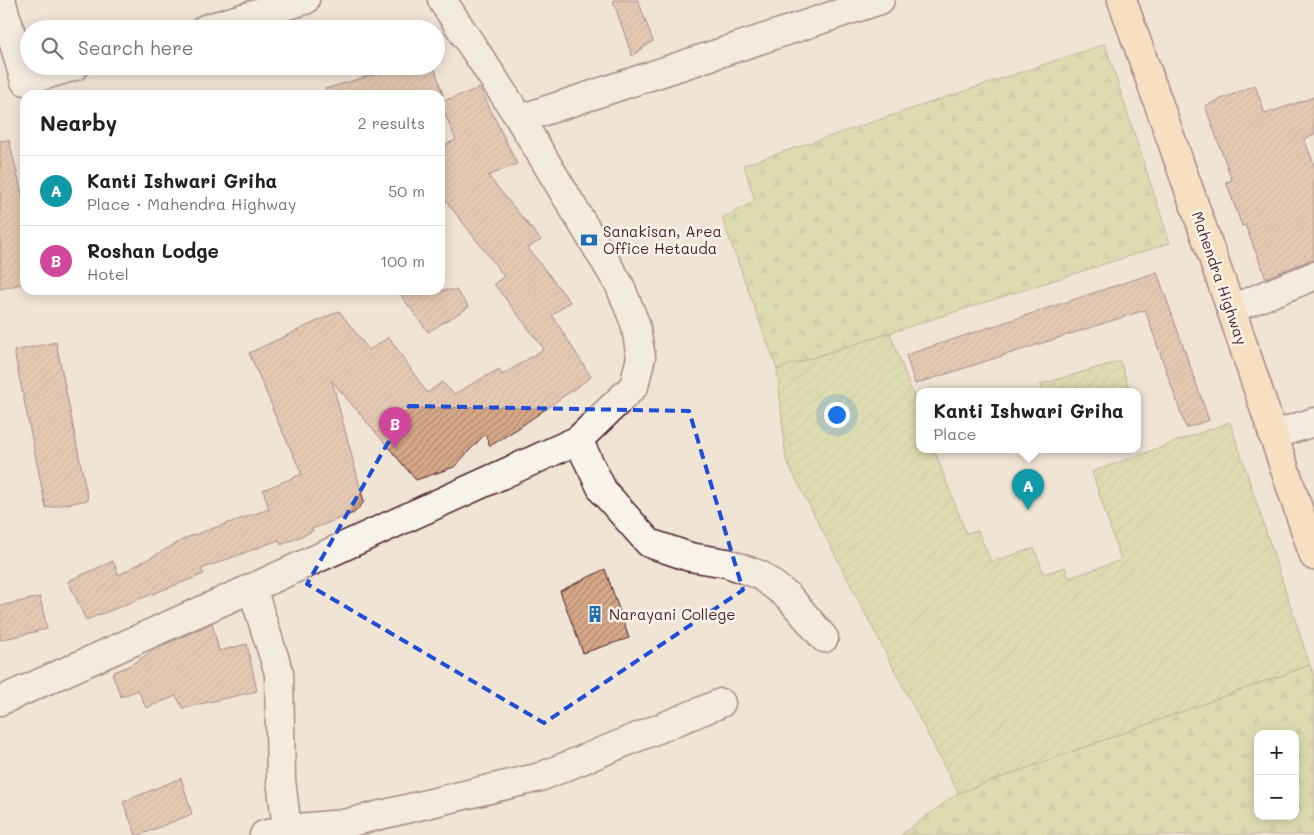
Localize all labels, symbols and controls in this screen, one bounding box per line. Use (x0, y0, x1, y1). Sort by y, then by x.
search box (20, 20, 445, 75)
icon: search (38, 34, 66, 62)
text: Search here (78, 35, 194, 60)
text: Nearby (40, 109, 117, 136)
text: 2 results (358, 112, 425, 133)
text: Kanti Ishwari Griha (87, 168, 277, 193)
text: A (50, 180, 62, 201)
text: 50 m (388, 180, 425, 201)
text: Place · Mahendra Highway (87, 193, 296, 214)
street label: Mahendra Highway (1188, 209, 1252, 348)
place label: Sanakisan, Area Office Hetauda (603, 221, 722, 258)
bank icon: Sanakisan, Area Office Hetauda (579, 230, 599, 250)
text: Roshan Lodge (87, 238, 219, 263)
text: B (51, 250, 61, 271)
text: 100 m (380, 250, 425, 271)
text: Hotel (87, 263, 129, 284)
popup (916, 388, 1141, 453)
text: Kanti Ishwari Griha (933, 398, 1124, 423)
your location (824, 402, 850, 428)
pin: B (379, 407, 411, 448)
text: Place (933, 423, 976, 444)
pin: A (1012, 469, 1044, 510)
building icon: Narayani College (585, 604, 605, 624)
place label: Narayani College (609, 604, 736, 624)
map controls (1254, 730, 1299, 820)
button: + (1254, 730, 1299, 775)
button: − (1254, 775, 1299, 820)

